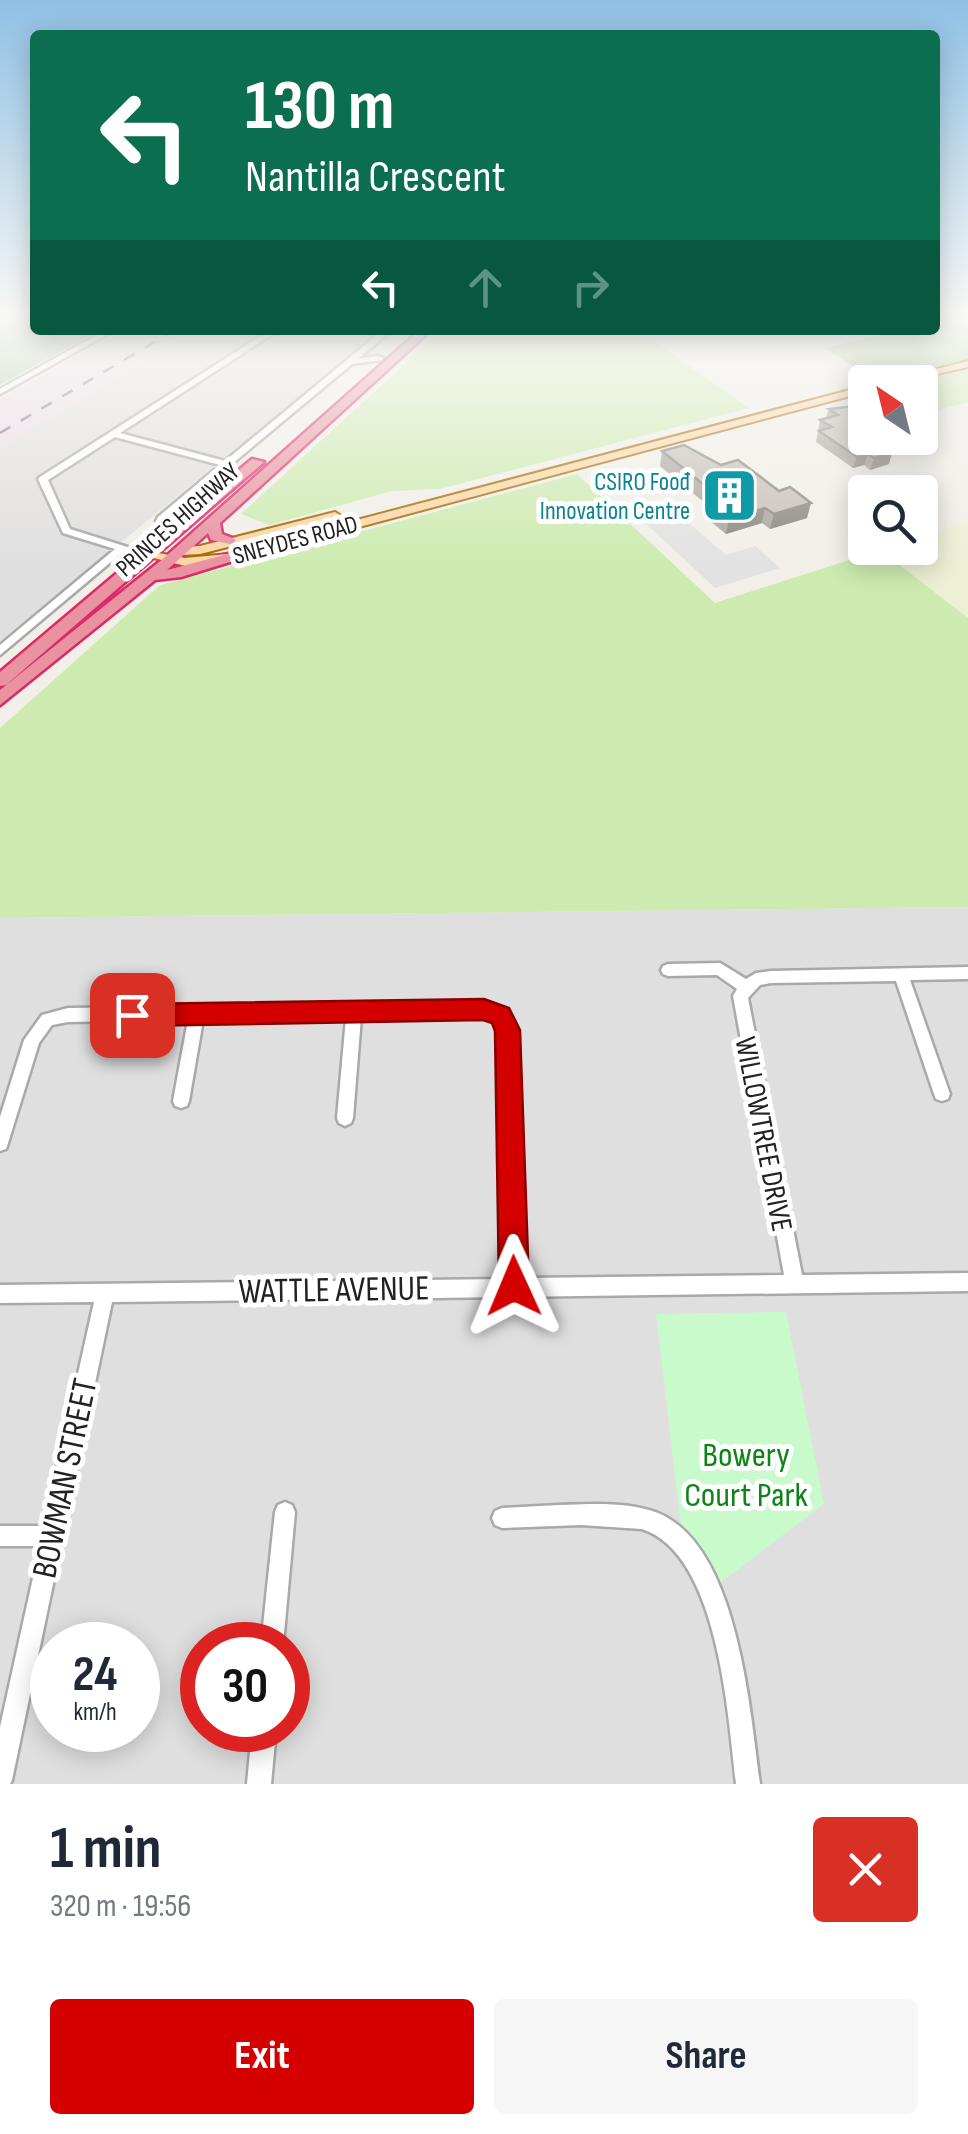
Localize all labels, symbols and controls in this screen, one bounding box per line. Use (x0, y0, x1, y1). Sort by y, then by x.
text: 130 m (245, 65, 394, 149)
icon: left (80, 70, 210, 200)
text: Nantilla Crescent (245, 150, 505, 205)
icon: left (353, 260, 408, 315)
icon: ahead (458, 260, 513, 315)
icon: right (563, 260, 618, 315)
north arrow (848, 365, 938, 455)
map controls (848, 365, 938, 565)
street label: PRINCES HIGHWAY (110, 456, 247, 584)
building icon: CSIRO Foođ Innovation Centre (699, 465, 759, 525)
place label: CSIRO Foođ Innovation Centre (540, 467, 691, 527)
button: search (848, 475, 938, 565)
street label: SNEYDES ROAD (230, 509, 361, 572)
pin (90, 973, 175, 1058)
icon: arrive (105, 988, 160, 1043)
street label: WILLOWTREE DRIVE (726, 1034, 800, 1235)
position arrow (462, 1234, 566, 1338)
street label: WATTLE AVENUE (238, 1267, 430, 1314)
street label: BOWMAN STREET (23, 1375, 108, 1582)
park label: Bowery Court Park (684, 1434, 808, 1517)
speed limit sign: 30 (180, 1622, 310, 1752)
text: 24 (73, 1645, 117, 1705)
text: km/h (73, 1697, 117, 1728)
text: 1 min (50, 1813, 162, 1885)
button: close (813, 1817, 918, 1922)
text: 320 m · 19:56 (50, 1887, 191, 1926)
button: Exit (50, 1999, 474, 2114)
button: Share (494, 1999, 918, 2114)

